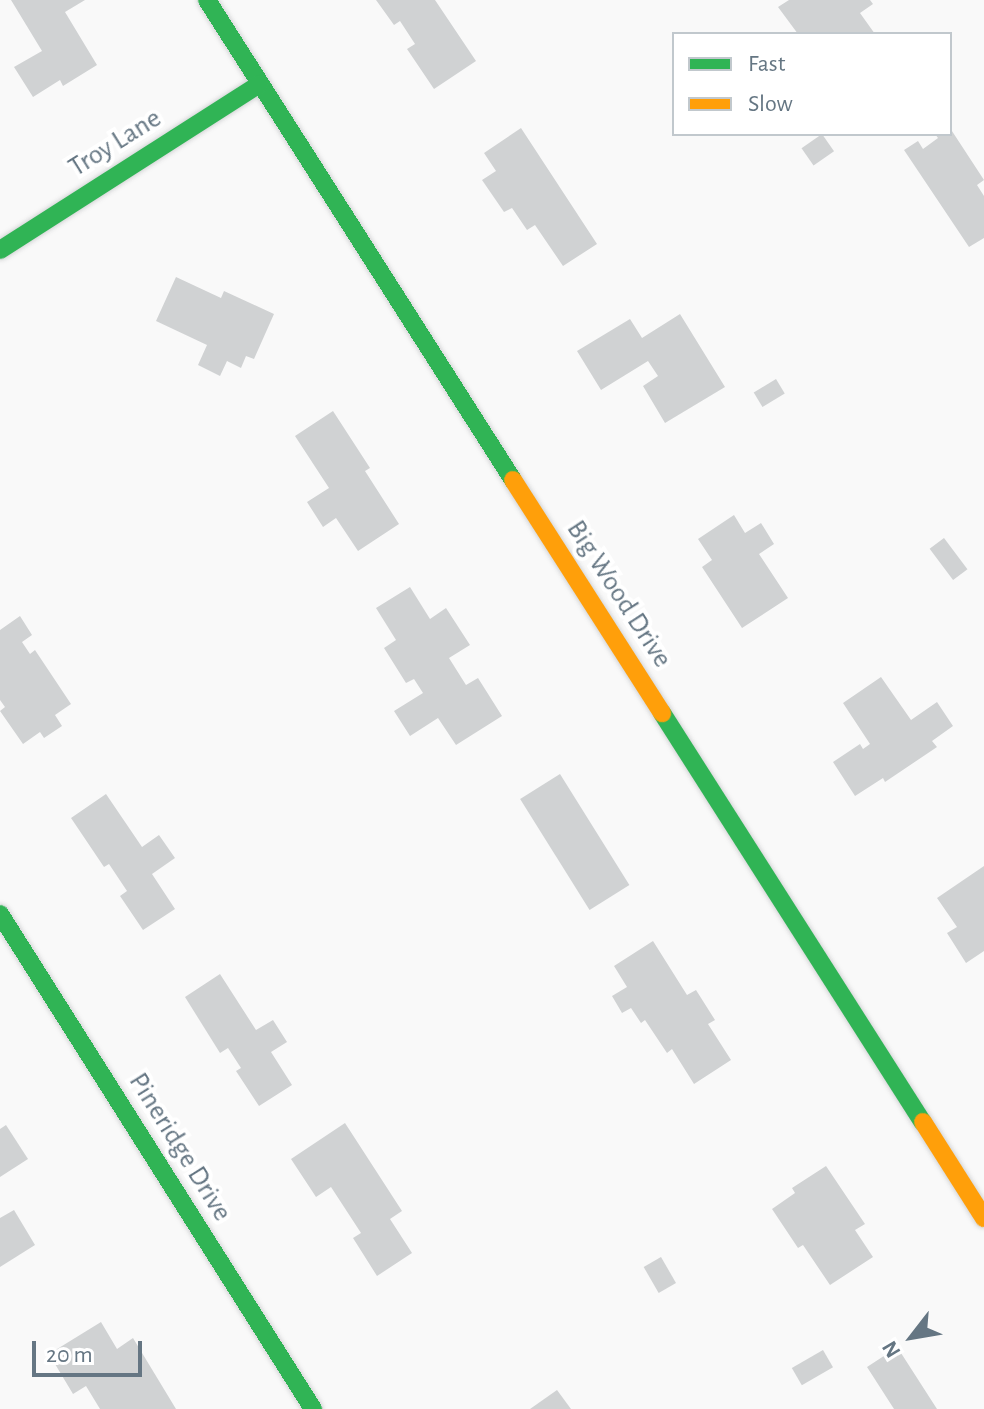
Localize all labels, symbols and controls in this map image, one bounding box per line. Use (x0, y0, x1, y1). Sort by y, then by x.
legend (672, 32, 952, 136)
text: Fast (748, 52, 785, 76)
text: Slow (748, 92, 793, 116)
street label: Troy Lane (63, 102, 167, 184)
street label: Big Wood Drive (559, 514, 679, 674)
street label: Pineridge Drive (121, 1067, 239, 1227)
north arrow (872, 1297, 952, 1377)
scale bar (36, 1325, 146, 1375)
text: N (878, 1337, 905, 1362)
text: 20 m (46, 1343, 93, 1367)

